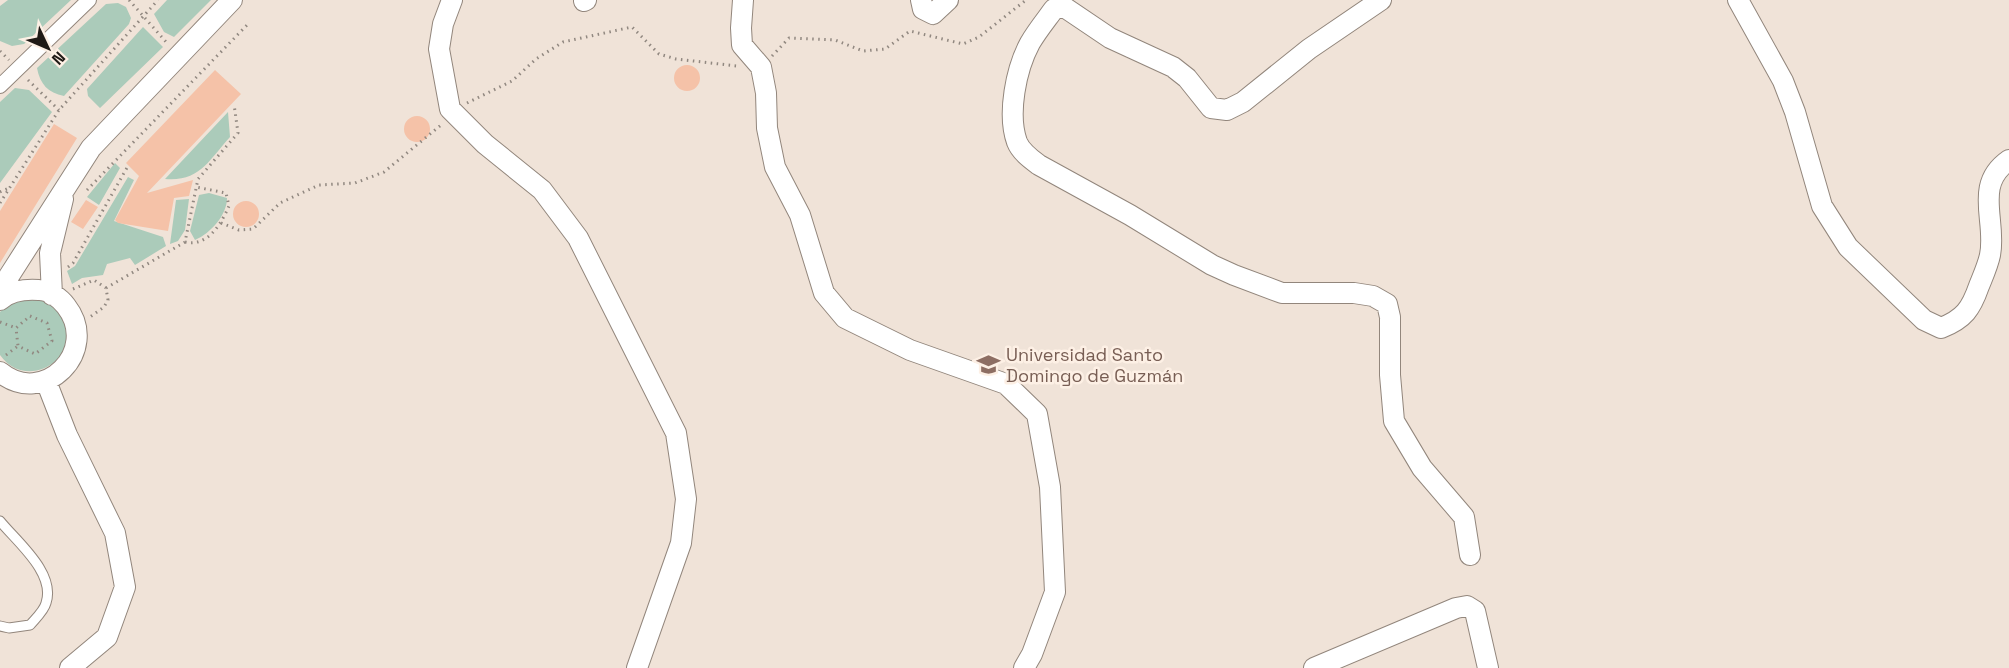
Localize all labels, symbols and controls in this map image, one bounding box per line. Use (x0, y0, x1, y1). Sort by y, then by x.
north arrow (18, 18, 78, 78)
text: N (47, 47, 70, 69)
place label: Universidad Santo Domingo de Guzmán (1006, 343, 1183, 387)
school or university icon: Universidad Santo Domingo de Guzmán (975, 352, 1001, 378)

